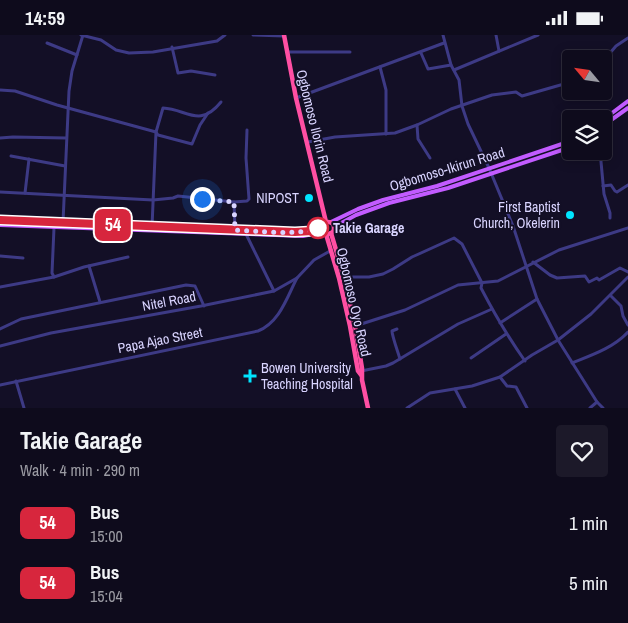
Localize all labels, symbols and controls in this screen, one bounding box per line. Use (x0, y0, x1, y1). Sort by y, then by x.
text: 14:59 (25, 5, 65, 31)
north arrow (562, 50, 612, 100)
map controls (562, 50, 612, 160)
street label: Ogbomoso Ilorin Road (292, 68, 338, 184)
button: layers (562, 110, 612, 160)
street label: Ogbomoso-Ikirun Road (387, 143, 507, 195)
your location (190, 187, 215, 212)
place label: NIPOST (256, 189, 299, 207)
marker: NIPOST (303, 192, 315, 204)
place label: First Baptist Church, Okelerin (473, 198, 560, 232)
line badge: 54 (90, 209, 136, 241)
marker: First Baptist Church, Okelerin (564, 209, 576, 221)
text: 54 (105, 212, 121, 237)
marker: Takie Garage (307, 217, 329, 239)
place label: Takie Garage (333, 219, 404, 237)
street label: Ogbomoso Oyo Road (333, 246, 375, 358)
street label: Nitel Road (141, 287, 197, 315)
street label: Papa Ajao Street (116, 323, 204, 357)
place label: Bowen University Teaching Hospital (261, 359, 353, 393)
marker: Bowen University Teaching Hospital (243, 369, 257, 383)
text: Takie Garage (20, 424, 142, 456)
button: heart (556, 425, 608, 477)
text: Walk · 4 min · 290 m (20, 459, 140, 481)
text: Bus (90, 499, 119, 525)
text: 54 (39, 510, 56, 535)
text: 1 min (569, 510, 608, 536)
text: 15:00 (90, 525, 123, 547)
text: Bus (90, 559, 119, 585)
text: 54 (39, 570, 56, 595)
text: 5 min (569, 570, 608, 596)
text: 15:04 (90, 585, 123, 607)

